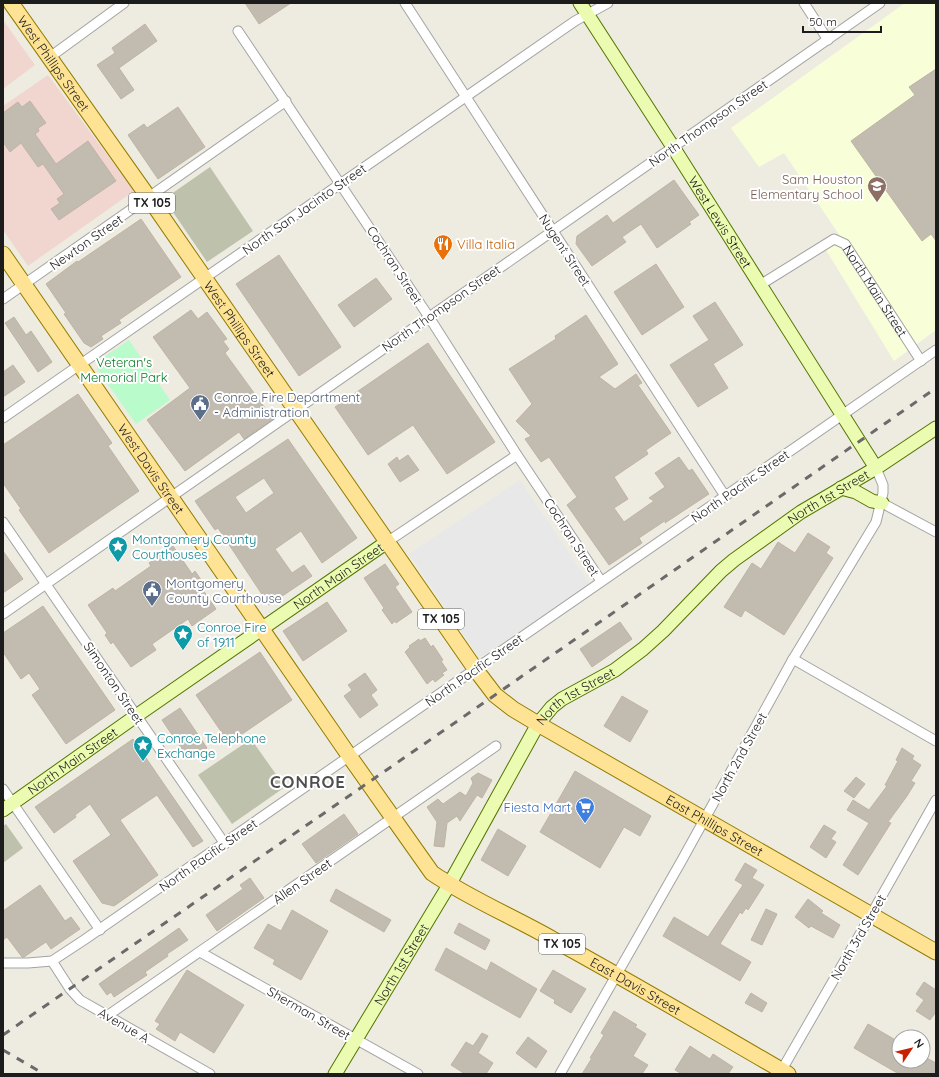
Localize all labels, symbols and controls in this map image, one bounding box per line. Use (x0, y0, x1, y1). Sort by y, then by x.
scale bar (803, 8, 881, 34)
street label: West Phillips Street (14, 12, 93, 114)
text: 50 m (809, 14, 837, 29)
street label: North Thompson Street (646, 76, 770, 170)
street label: North San Jacinto Street (239, 160, 369, 258)
place label: Sam Houston Elementary School (750, 171, 863, 202)
street label: West Lewis Street (685, 173, 755, 271)
school or university icon: Sam Houston Elementary School (866, 175, 888, 203)
road number: TX 105 (129, 193, 175, 213)
street label: Newton Street (46, 211, 126, 273)
street label: Nugent Street (536, 211, 594, 289)
street label: Cochran Street (364, 223, 426, 307)
restaurant icon: Villa Italia (432, 233, 454, 261)
place label: Villa Italia (457, 236, 515, 252)
street label: North Main Street (840, 242, 911, 340)
street label: North Thompson Street (379, 261, 503, 355)
street label: West Phillips Street (201, 277, 279, 380)
park label: Veteran's Memorial Park (80, 354, 168, 385)
place label: Conroe Fire Department - Administration (214, 389, 360, 420)
public building icon: Conroe Fire Department - Administration (189, 393, 211, 421)
street label: West Davis Street (115, 421, 188, 517)
street label: North Pacific Street (688, 446, 792, 526)
street label: North 1st Street (784, 466, 872, 527)
street label: Cochran Street (541, 495, 603, 579)
place label: Montgomery County Courthouses (132, 531, 256, 562)
place icon: Montgomery County Courthouses (107, 535, 129, 563)
street label: North Main Street (290, 539, 386, 613)
place label: Montgomery County Courthouse (166, 575, 282, 606)
public building icon: Montgomery County Courthouse (141, 579, 163, 607)
road number: TX 105 (418, 609, 464, 629)
place label: Conroe Fire of 1911 (197, 619, 267, 650)
place icon: Conroe Fire of 1911 (172, 623, 194, 651)
street label: North Pacific Street (422, 630, 526, 710)
street label: Simonton Street (80, 639, 148, 727)
street label: North 1st Street (533, 664, 617, 728)
street label: North 2nd Street (708, 710, 770, 804)
street label: North Main Street (25, 724, 120, 798)
place label: Conroe Telephone Exchange (157, 730, 266, 761)
place icon: Conroe Telephone Exchange (132, 734, 154, 762)
district label: CONROE (270, 771, 346, 792)
street label: East Phillips Street (663, 791, 766, 859)
supermarket icon: Fiesta Mart (574, 796, 596, 824)
place label: Fiesta Mart (504, 799, 571, 815)
street label: North Pacific Street (156, 815, 260, 895)
street label: Allen Street (269, 855, 335, 907)
street label: North 3rd Street (827, 891, 889, 983)
street label: North 1st Street (370, 921, 432, 1008)
road number: TX 105 (539, 934, 585, 954)
street label: East Davis Street (588, 954, 684, 1018)
street label: Sherman Street (265, 983, 353, 1043)
street label: Avenue A (96, 1004, 153, 1046)
north arrow (891, 1029, 931, 1069)
text: N (911, 1036, 927, 1051)

